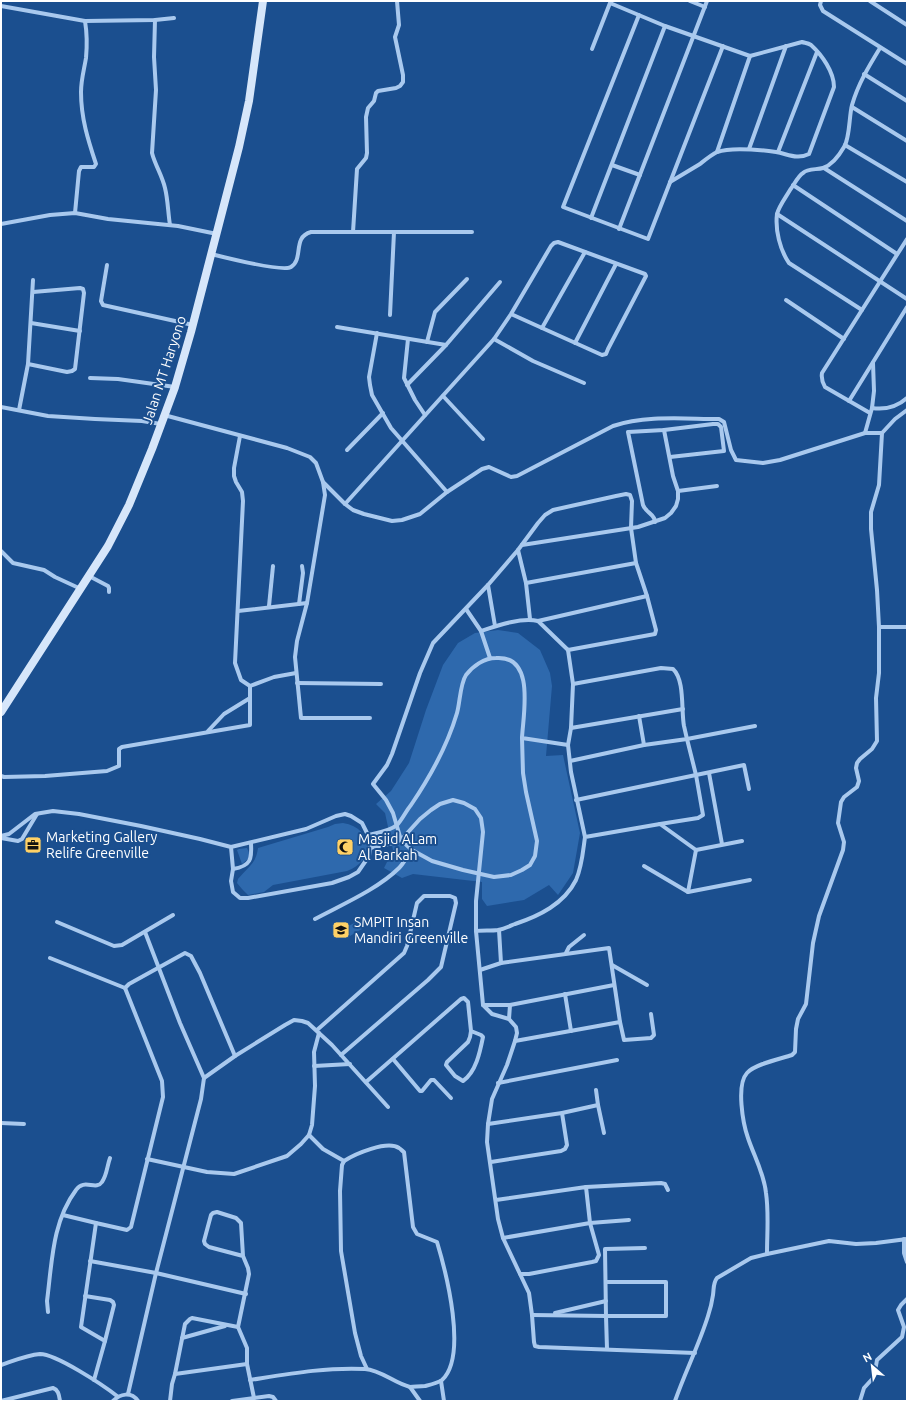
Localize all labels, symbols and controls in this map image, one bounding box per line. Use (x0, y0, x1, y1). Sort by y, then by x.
street label: Jalan MT Haryono (139, 314, 189, 426)
place label: Marketing Gallery Relife Greenville (46, 829, 158, 861)
place label: Masjid ALam Al Barkah (358, 831, 437, 863)
office icon: Marketing Gallery Relife Greenville (23, 835, 43, 855)
mosque icon: Masjid ALam Al Barkah (335, 837, 355, 857)
place label: SMPIT Insan Mandiri Greenville (354, 914, 468, 946)
school or university icon: SMPIT Insan Mandiri Greenville (331, 920, 351, 940)
north arrow (852, 1346, 892, 1386)
text: N (861, 1350, 874, 1364)

